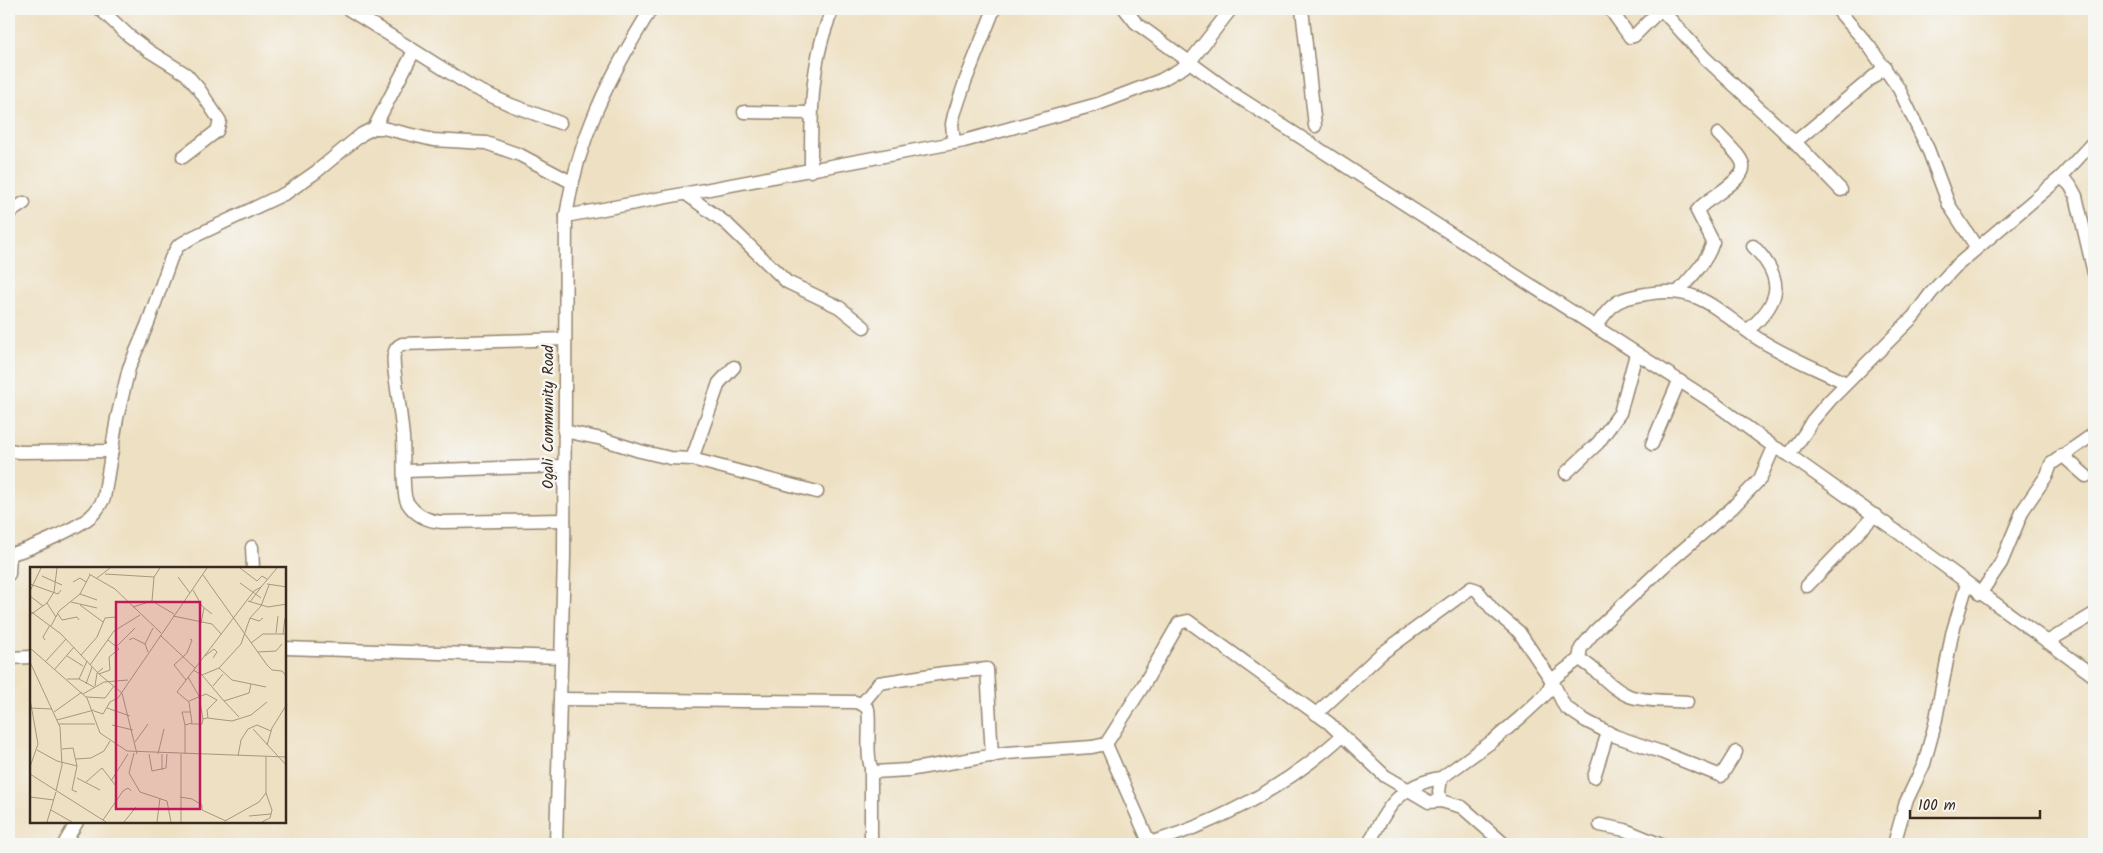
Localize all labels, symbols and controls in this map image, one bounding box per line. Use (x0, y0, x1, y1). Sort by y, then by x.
street label: Ogali Community Road (537, 344, 561, 489)
inset map (30, 567, 286, 823)
scale bar (1910, 788, 2040, 820)
text: 100 m (1918, 794, 1956, 818)

